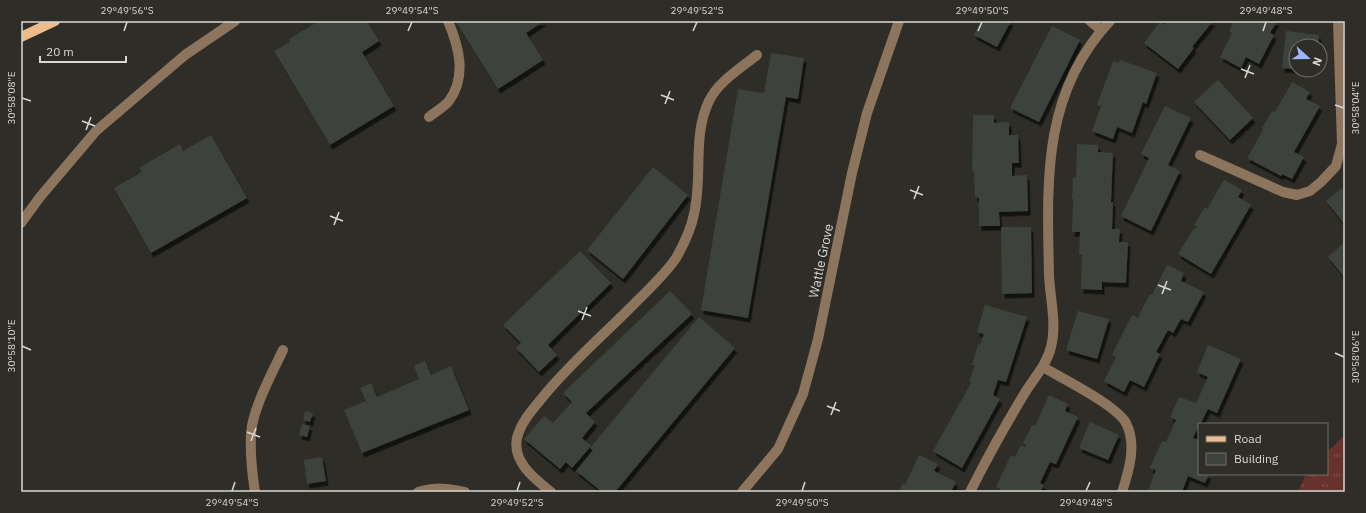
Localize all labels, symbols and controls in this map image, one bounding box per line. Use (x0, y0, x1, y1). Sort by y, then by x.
text: 29°49'56"S (100, 4, 154, 17)
text: 29°49'54"S (385, 4, 439, 17)
text: 29°49'52"S (670, 4, 724, 17)
text: 29°49'50"S (955, 4, 1009, 17)
text: 29°49'48"S (1239, 4, 1293, 17)
scale bar (40, 38, 126, 64)
north arrow (1288, 38, 1328, 78)
text: 20 m (46, 44, 74, 59)
text: N (1309, 55, 1325, 68)
text: 30°58'08"E (5, 71, 18, 125)
text: 30°58'04"E (1349, 81, 1362, 135)
street label: Wattle Grove (805, 222, 837, 300)
text: 30°58'10"E (5, 319, 18, 373)
text: 30°58'06"E (1349, 330, 1362, 384)
legend (1198, 423, 1328, 475)
text: Road (1234, 431, 1262, 446)
text: Building (1234, 451, 1279, 466)
text: 29°49'54"S (205, 496, 259, 509)
text: 29°49'52"S (490, 496, 544, 509)
text: 29°49'50"S (775, 496, 829, 509)
text: 29°49'48"S (1059, 496, 1113, 509)

